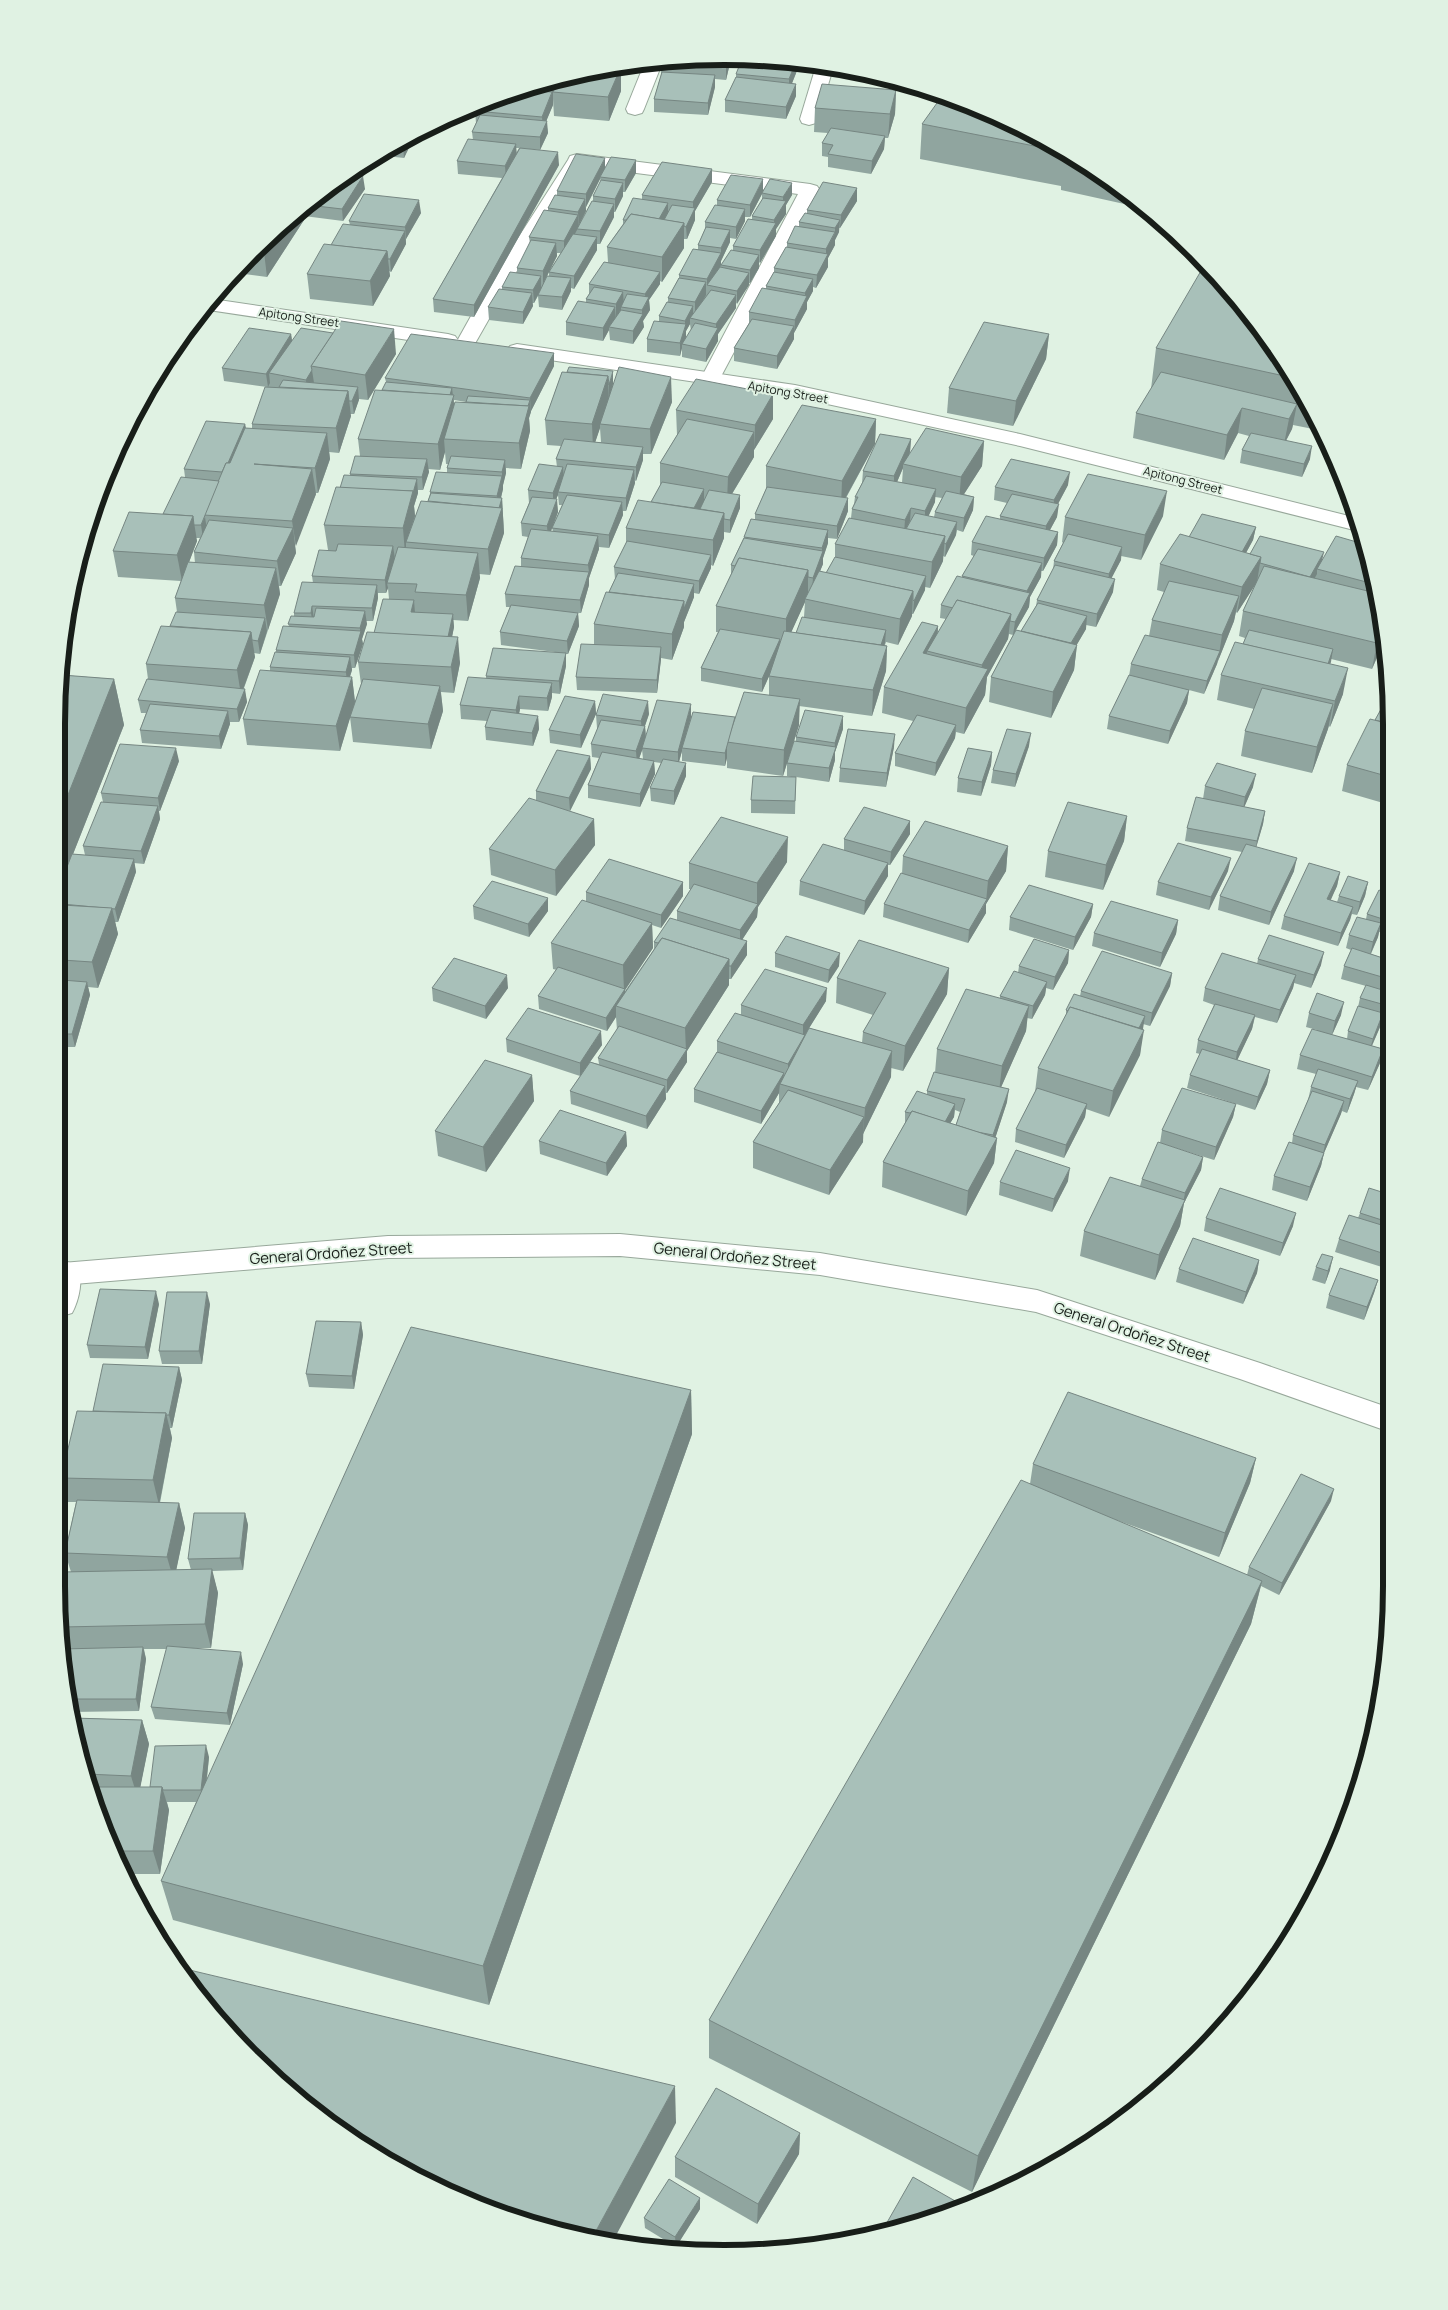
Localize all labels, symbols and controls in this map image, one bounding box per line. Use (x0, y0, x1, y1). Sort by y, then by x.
street label: Apitong Street (258, 303, 340, 331)
street label: Apitong Street (747, 377, 830, 407)
street label: Apitong Street (1142, 462, 1225, 498)
street label: General Ordoñez Street (249, 1237, 413, 1269)
street label: General Ordoñez Street (653, 1237, 817, 1275)
street label: General Ordoñez Street (1051, 1297, 1213, 1367)

